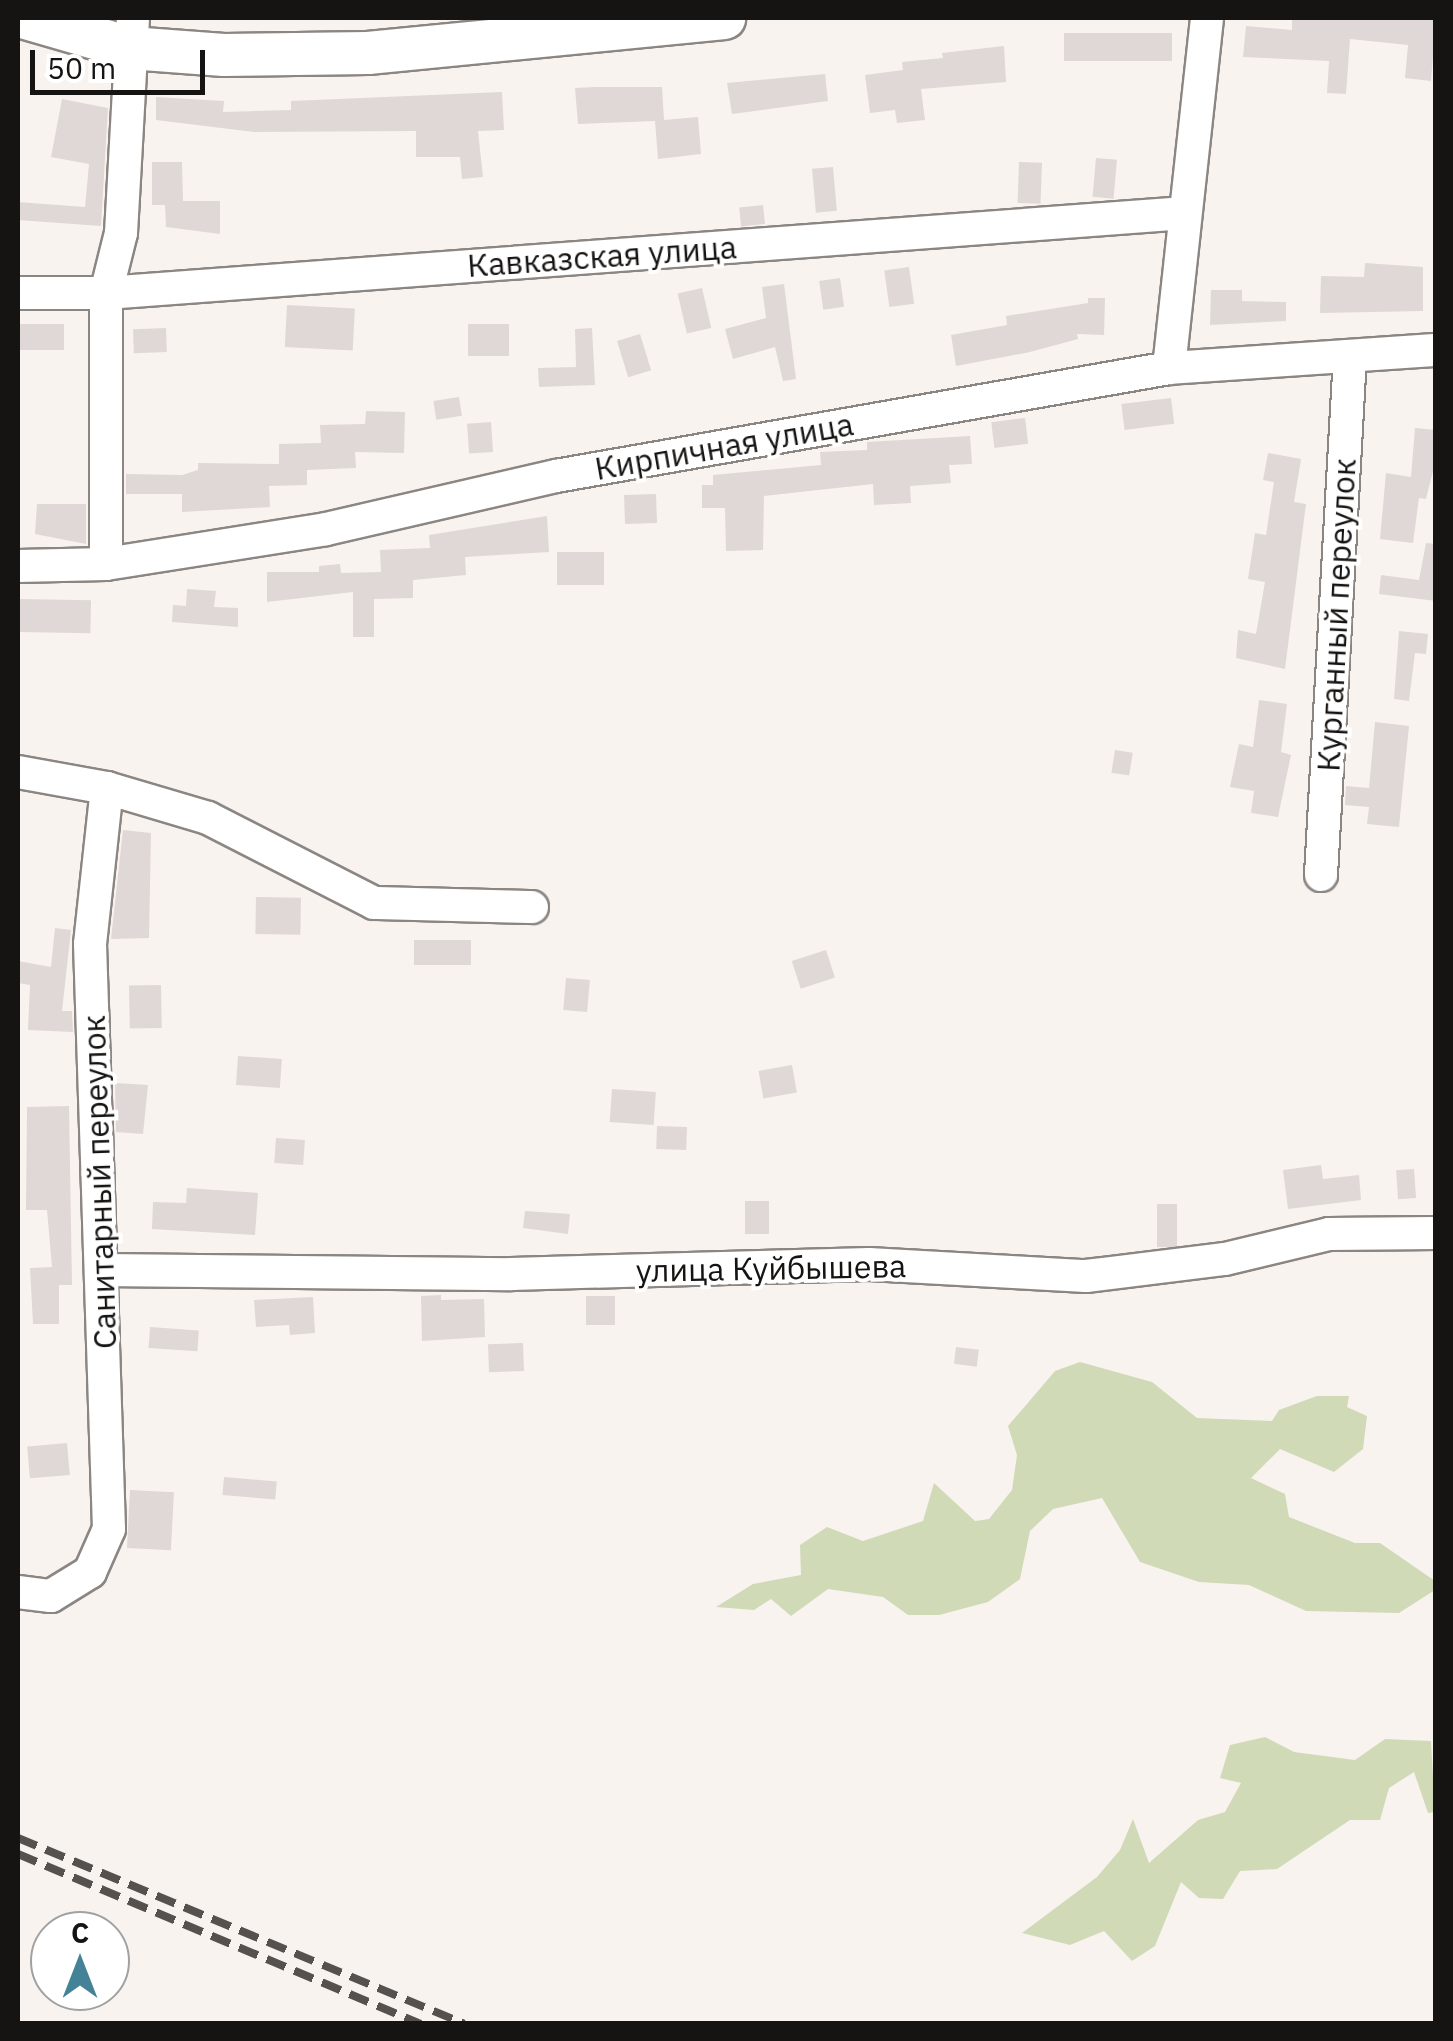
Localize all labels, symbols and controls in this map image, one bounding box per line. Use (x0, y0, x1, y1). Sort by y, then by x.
scale bar (35, 30, 210, 92)
text: 50 m (47, 48, 116, 87)
street label: Кавказская улица (466, 227, 738, 285)
street label: Кирпичная улица (592, 404, 856, 488)
street label: Курганный переулок (1309, 457, 1363, 773)
street label: Санитарный переулок (74, 1014, 124, 1350)
street label: улица Куйбышева (635, 1246, 907, 1290)
north arrow (30, 1911, 130, 2011)
text: С (71, 1914, 89, 1951)

